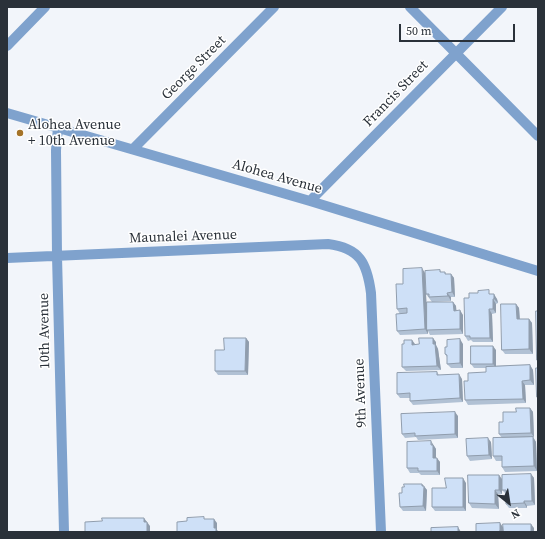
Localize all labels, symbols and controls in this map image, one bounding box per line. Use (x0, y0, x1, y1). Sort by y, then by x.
scale bar (401, 16, 517, 42)
text: 50 m (406, 23, 432, 39)
street label: George Street (158, 32, 230, 104)
street label: Francis Street (360, 57, 432, 131)
place label: Alohea Avenue + 10th Avenue (28, 117, 121, 150)
marker: Alohea Avenue + 10th Avenue (15, 128, 25, 138)
street label: Alohea Avenue (230, 156, 324, 198)
street label: Maunalei Avenue (129, 227, 237, 247)
street label: 10th Avenue (36, 293, 54, 369)
street label: 9th Avenue (351, 358, 371, 428)
north arrow (489, 483, 529, 523)
text: N (508, 505, 522, 522)

